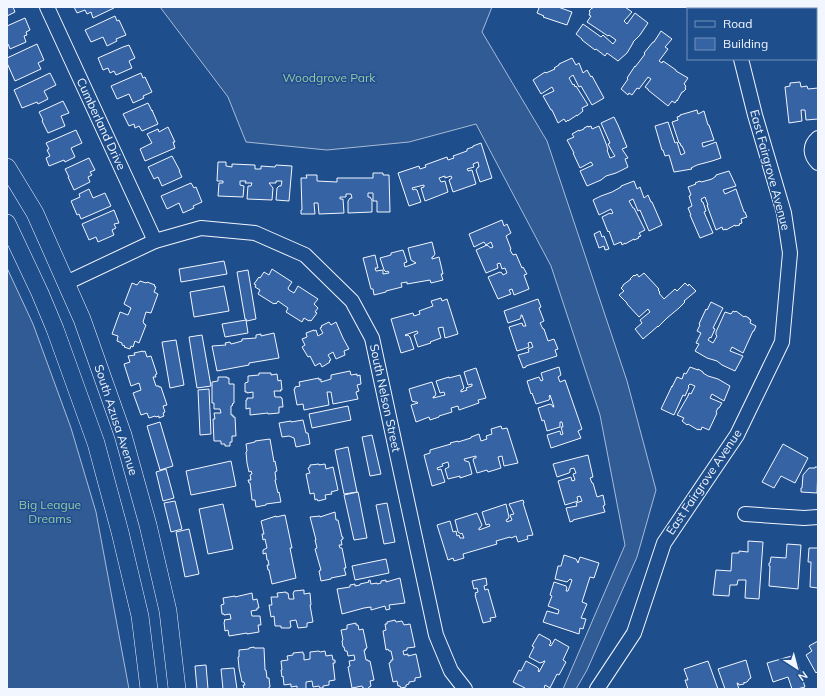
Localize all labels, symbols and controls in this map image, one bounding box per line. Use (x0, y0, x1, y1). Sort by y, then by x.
legend (687, 8, 817, 60)
text: Road (723, 16, 752, 31)
text: Building (723, 36, 768, 51)
park label: Woodgrove Park (282, 70, 376, 85)
street label: Cumberland Drive (74, 75, 129, 172)
street label: East Fairgrove Avenue (747, 108, 794, 232)
street label: South Nelson Street (367, 342, 404, 453)
street label: South Azusa Avenue (91, 363, 141, 477)
street label: East Fairgrove Avenue (663, 426, 745, 537)
park label: Big League Dreams (19, 497, 81, 526)
north arrow (777, 648, 817, 688)
text: N (795, 668, 810, 684)

